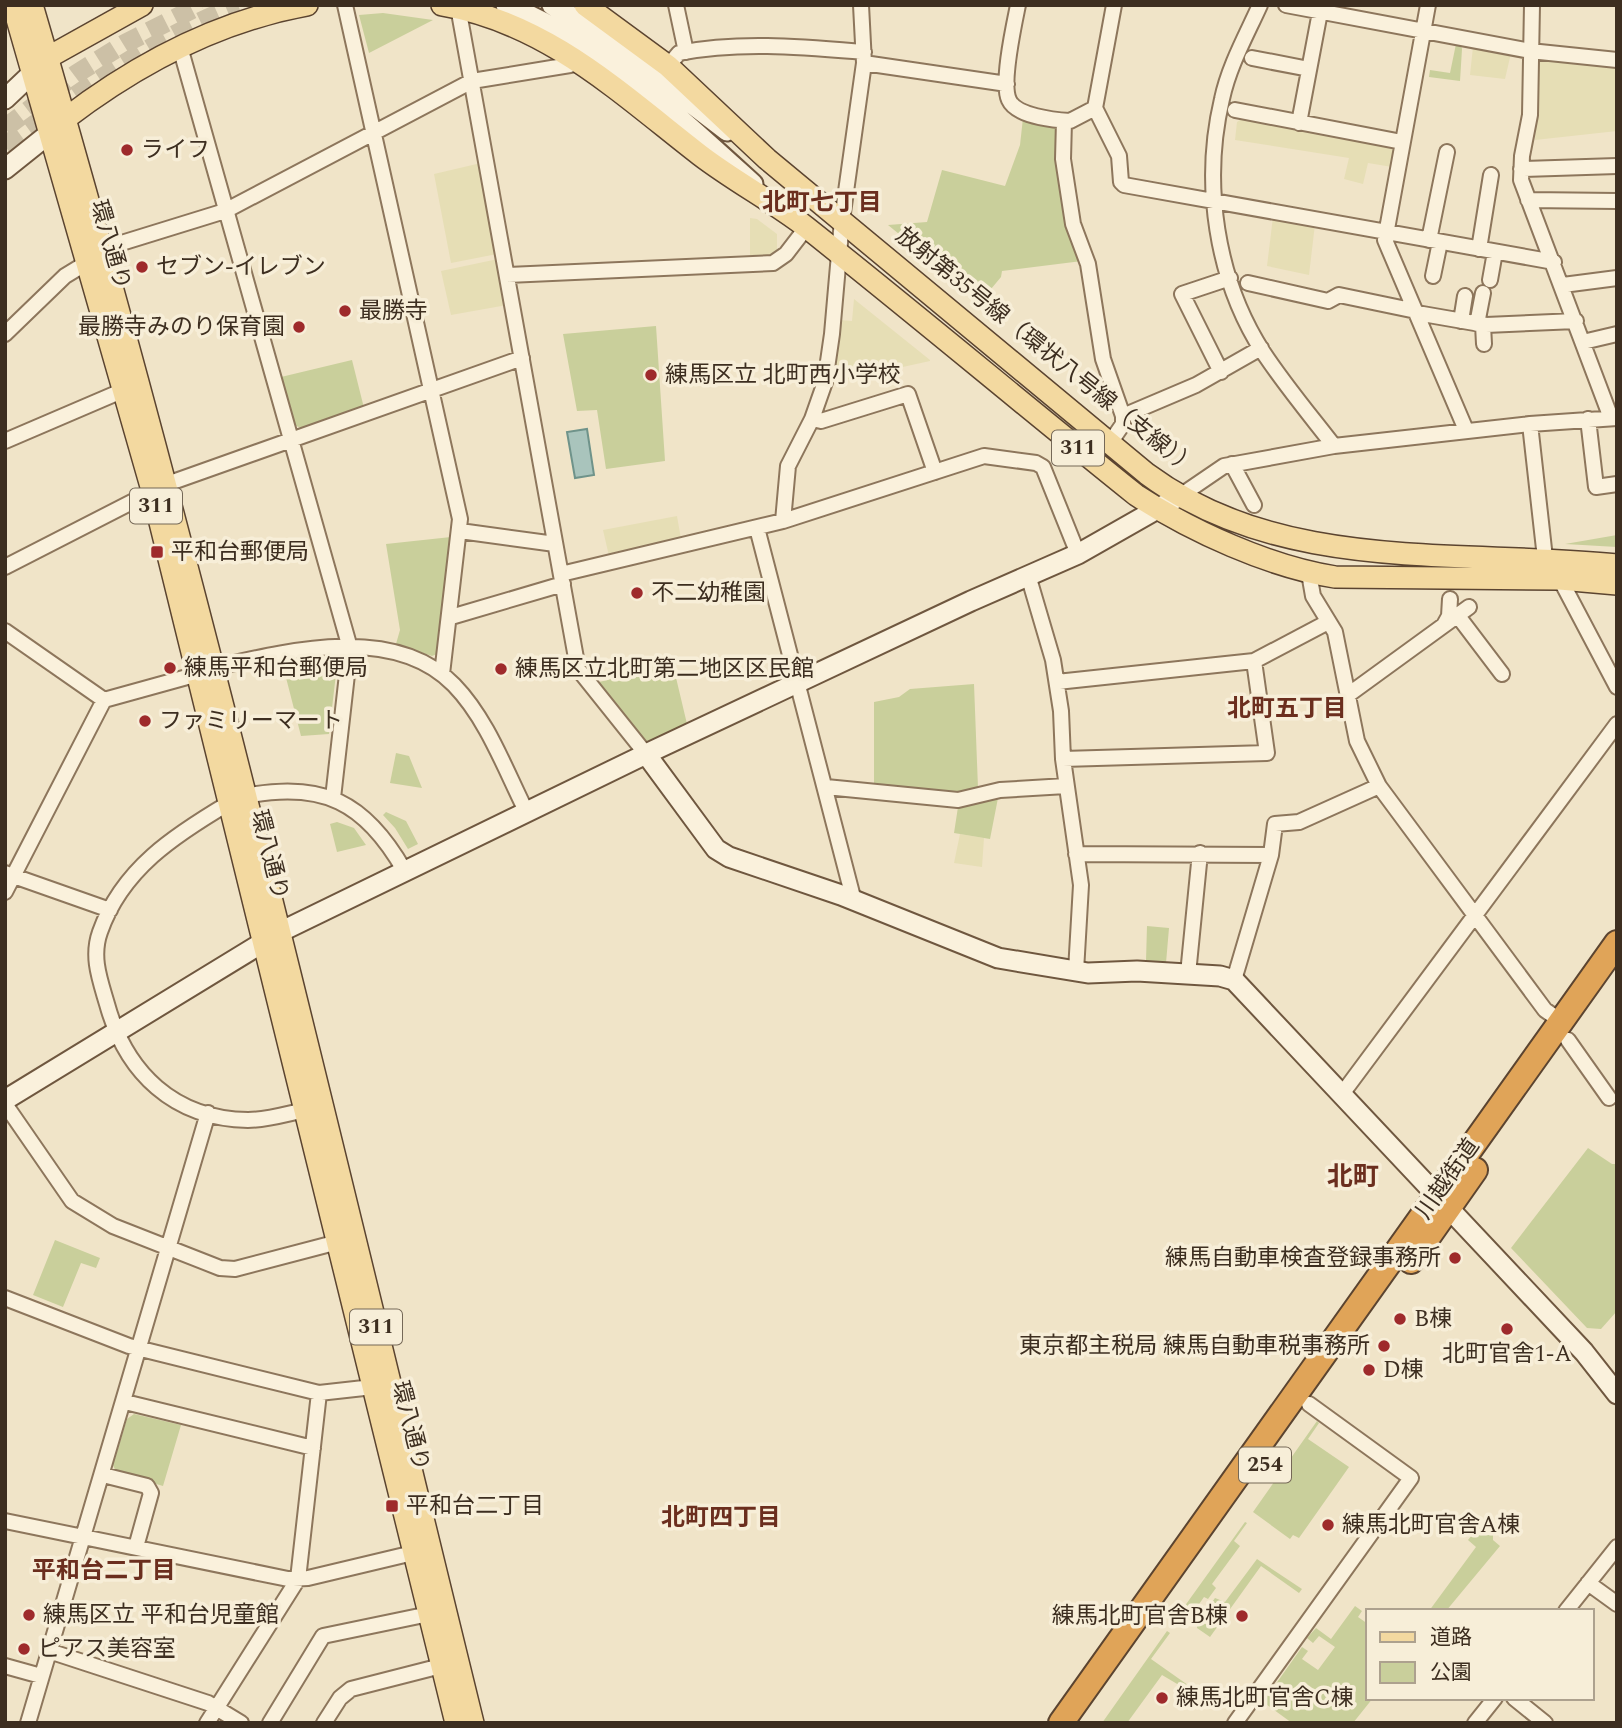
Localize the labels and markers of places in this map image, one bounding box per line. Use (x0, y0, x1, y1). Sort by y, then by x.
place label: ライフ (141, 133, 210, 168)
marker: ライフ (119, 142, 135, 158)
place label: セブン-イレブン (156, 250, 326, 285)
marker: セブン-イレブン (134, 259, 150, 275)
place label: 最勝寺 (359, 294, 428, 329)
marker: 最勝寺 (337, 303, 353, 319)
place label: 最勝寺みのり保育園 (78, 310, 285, 345)
marker: 最勝寺みのり保育園 (291, 319, 307, 335)
place label: 練馬区立 北町西小学校 (665, 358, 901, 393)
marker: 練馬区立 北町西小学校 (643, 367, 659, 383)
place label: 平和台郵便局 (171, 535, 309, 570)
marker: 平和台郵便局 (149, 544, 165, 560)
place label: 不二幼稚園 (651, 576, 766, 611)
marker: 不二幼稚園 (629, 585, 645, 601)
place label: 練馬平和台郵便局 (184, 651, 368, 686)
place label: 練馬区立北町第二地区区民館 (515, 652, 814, 687)
marker: 練馬平和台郵便局 (162, 660, 178, 676)
marker: 練馬区立北町第二地区区民館 (493, 661, 509, 677)
place label: ファミリーマート (159, 704, 343, 739)
marker: ファミリーマート (137, 713, 153, 729)
place label: 練馬自動車検査登録事務所 (1165, 1241, 1441, 1276)
marker: 練馬自動車検査登録事務所 (1447, 1250, 1463, 1266)
place label: B棟 (1414, 1302, 1452, 1337)
marker: B棟 (1392, 1311, 1408, 1327)
marker: 北町官舎1-A (1499, 1321, 1515, 1337)
place label: 東京都主税局 練馬自動車税事務所 (1019, 1329, 1370, 1364)
place label: 北町官舎1-A (1442, 1337, 1572, 1372)
marker: 東京都主税局 練馬自動車税事務所 (1376, 1338, 1392, 1354)
place label: D棟 (1383, 1353, 1424, 1388)
marker: D棟 (1361, 1362, 1377, 1378)
place label: 平和台二丁目 (406, 1489, 544, 1524)
marker: 平和台二丁目 (384, 1498, 400, 1514)
place label: 練馬北町官舎A棟 (1342, 1508, 1520, 1543)
marker: 練馬北町官舎A棟 (1320, 1517, 1336, 1533)
place label: 練馬区立 平和台児童館 (43, 1598, 279, 1633)
place label: 練馬北町官舎B棟 (1052, 1599, 1228, 1634)
marker: 練馬区立 平和台児童館 (21, 1607, 37, 1623)
marker: 練馬北町官舎B棟 (1234, 1608, 1250, 1624)
place label: ピアス美容室 (38, 1632, 176, 1667)
marker: ピアス美容室 (16, 1641, 32, 1657)
place label: 練馬北町官舎C棟 (1176, 1681, 1354, 1716)
marker: 練馬北町官舎C棟 (1154, 1690, 1170, 1706)

